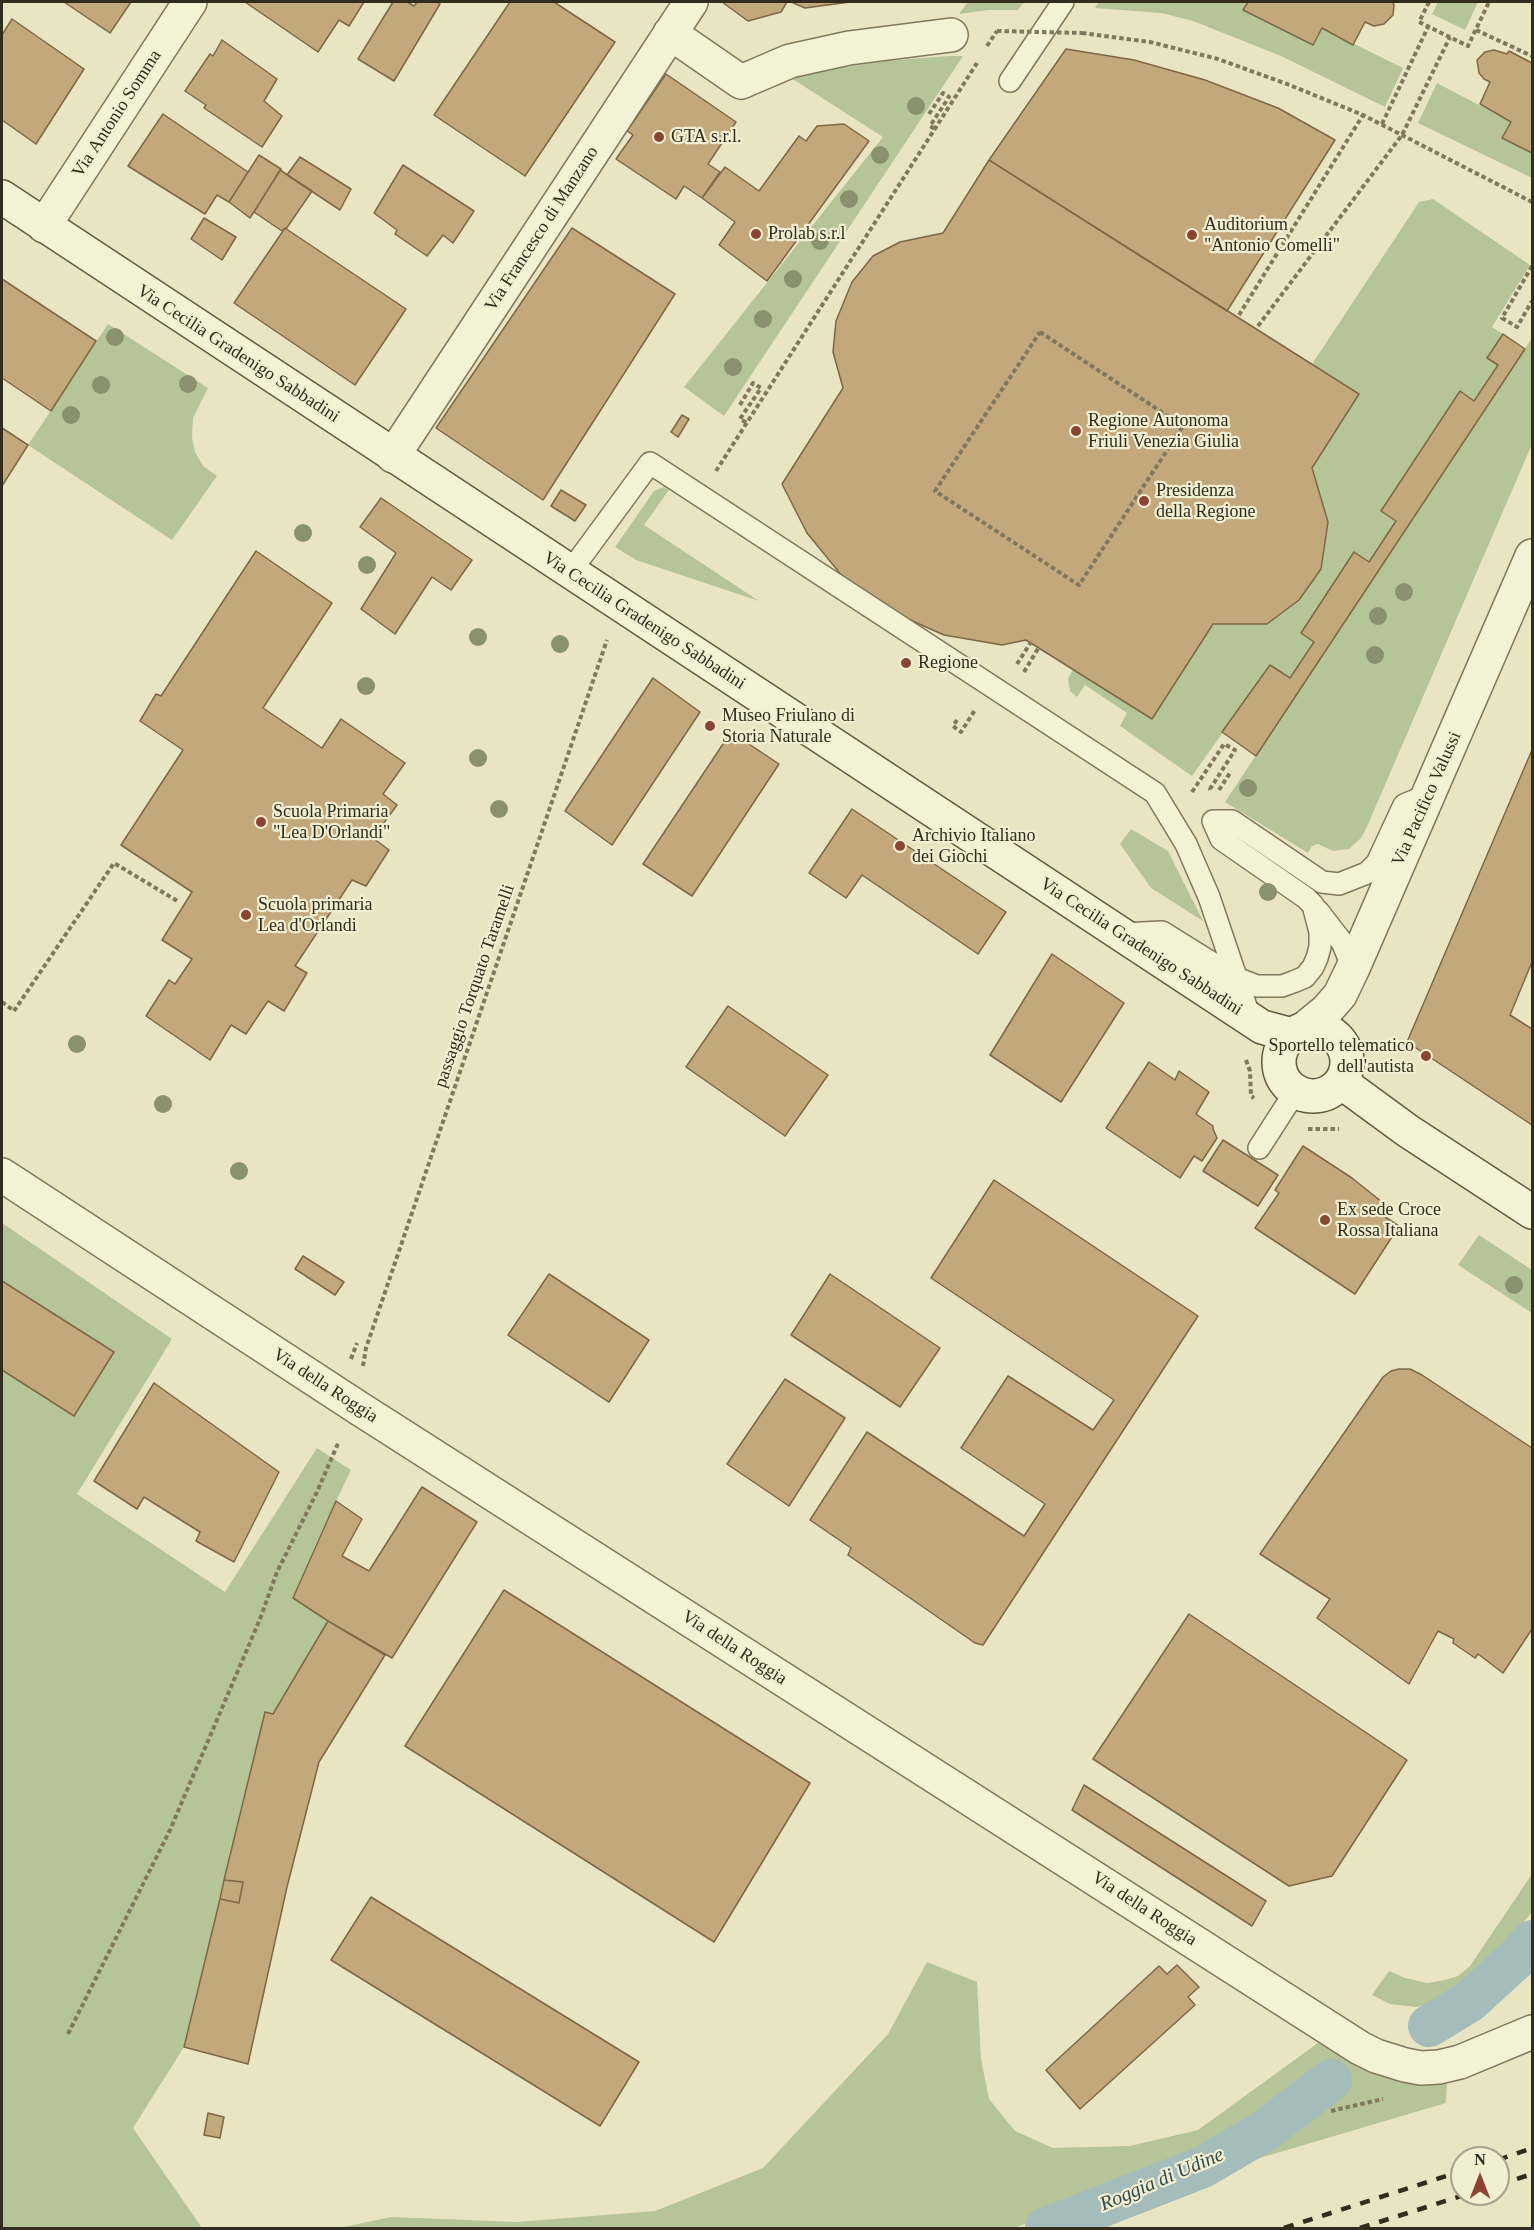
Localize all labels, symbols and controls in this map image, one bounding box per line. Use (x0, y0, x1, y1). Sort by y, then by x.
street label: Via Antonio Somma (68, 46, 166, 182)
place label: GTA s.r.l. (671, 126, 742, 148)
marker: GTA s.r.l. (652, 130, 666, 144)
street label: Via Francesco di Manzano (481, 142, 603, 316)
place label: Auditorium "Antonio Comelli" (1204, 214, 1340, 256)
place label: Prolab s.r.l (768, 223, 846, 245)
marker: Prolab s.r.l (749, 227, 763, 241)
marker: Auditorium "Antonio Comelli" (1185, 228, 1199, 242)
street label: Via Cecilia Gradenigo Sabbadini (133, 280, 343, 428)
place label: Regione Autonoma Friuli Venezia Giulia (1088, 410, 1239, 452)
marker: Regione Autonoma Friuli Venezia Giulia (1069, 424, 1083, 438)
place label: Presidenza della Regione (1156, 480, 1255, 522)
marker: Presidenza della Regione (1137, 494, 1151, 508)
street label: Via Cecilia Gradenigo Sabbadini (539, 547, 749, 695)
place label: Regione (918, 652, 978, 674)
marker: Regione (899, 656, 913, 670)
place label: Museo Friulano di Storia Naturale (722, 705, 855, 748)
marker: Museo Friulano di Storia Naturale (703, 719, 717, 733)
street label: Via Pacifico Valussi (1388, 728, 1466, 870)
place label: Scuola Primaria "Lea D'Orlandi" (273, 801, 390, 844)
marker: Scuola Primaria "Lea D'Orlandi" (254, 815, 268, 829)
place label: Archivio Italiano dei Giochi (912, 825, 1035, 868)
marker: Archivio Italiano dei Giochi (893, 839, 907, 853)
street label: Via Cecilia Gradenigo Sabbadini (1036, 873, 1246, 1021)
street label: passaggio Torquato Taramelli (430, 882, 520, 1090)
place label: Scuola primaria Lea d'Orlandi (258, 894, 372, 936)
marker: Scuola primaria Lea d'Orlandi (239, 908, 253, 922)
place label: Sportello telematico dell'autista (1269, 1035, 1414, 1078)
marker: Sportello telematico dell'autista (1419, 1049, 1433, 1063)
place label: Ex sede Croce Rossa Italiana (1337, 1199, 1441, 1242)
marker: Ex sede Croce Rossa Italiana (1318, 1213, 1332, 1227)
street label: Via della Roggia (268, 1344, 382, 1428)
street label: Via della Roggia (677, 1606, 791, 1690)
street label: Via della Roggia (1087, 1867, 1201, 1951)
water label: Roggia di Udine (1096, 2143, 1228, 2217)
north arrow (1450, 2146, 1510, 2206)
text: N (1474, 2151, 1486, 2168)

